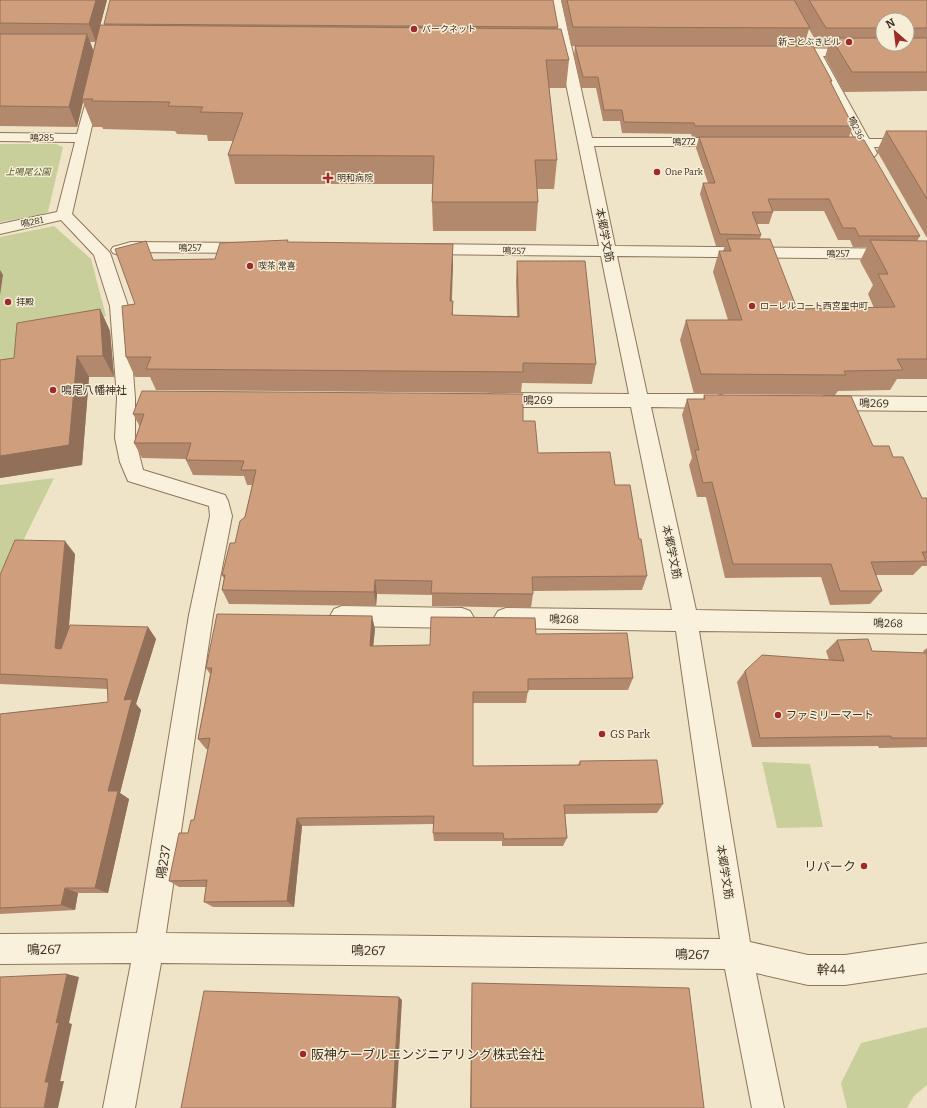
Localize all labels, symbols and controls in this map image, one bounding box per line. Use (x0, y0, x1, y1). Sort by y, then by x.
north arrow (875, 12, 915, 52)
text: N (884, 16, 898, 31)
marker: パークネット (409, 24, 419, 34)
place label: パークネット (422, 24, 476, 34)
place label: 新ことぶきビル (778, 37, 841, 47)
marker: 新ことぶきビル (844, 37, 854, 47)
street label: 鳴236 (846, 115, 866, 141)
street label: 鳴285 (30, 133, 54, 143)
street label: 鳴272 (672, 137, 696, 147)
park label: 上鳴尾公園 (5, 167, 52, 177)
marker: One Park (652, 167, 662, 177)
place label: One Park (665, 167, 704, 177)
marker: 明和病院 (322, 172, 334, 184)
place label: 明和病院 (337, 173, 373, 183)
street label: 本郷学文筋 (593, 207, 616, 263)
street label: 鳴281 (20, 215, 45, 229)
street label: 鳴257 (178, 243, 202, 253)
street label: 鳴257 (502, 246, 526, 256)
street label: 鳴257 (826, 249, 850, 259)
marker: 喫茶 常喜 (245, 261, 255, 271)
place label: 喫茶 常喜 (258, 261, 296, 271)
marker: 拝殿 (3, 297, 13, 307)
place label: 拝殿 (16, 297, 34, 307)
marker: ローレルコート西宮里中町 (747, 301, 757, 311)
place label: ローレルコート西宮里中町 (760, 301, 868, 311)
place label: 鳴尾八幡神社 (61, 384, 127, 397)
marker: 鳴尾八幡神社 (48, 385, 58, 395)
street label: 鳴269 (523, 394, 553, 407)
street label: 鳴269 (859, 397, 889, 410)
street label: 本郷学文筋 (659, 524, 684, 580)
street label: 鳴268 (549, 613, 579, 626)
street label: 鳴268 (873, 617, 903, 630)
place label: ファミリーマート (786, 709, 874, 722)
marker: ファミリーマート (773, 710, 783, 720)
place label: GS Park (610, 728, 651, 741)
marker: GS Park (597, 729, 607, 739)
street label: 鳴237 (153, 844, 174, 880)
street label: 本郷学文筋 (714, 844, 735, 900)
place label: リパーク (804, 859, 856, 874)
marker: リパーク (859, 861, 869, 871)
street label: 鳴267 (27, 942, 62, 957)
street label: 鳴267 (351, 943, 386, 958)
street label: 鳴267 (675, 947, 710, 962)
street label: 幹44 (817, 961, 846, 977)
place label: 阪神ケーブルエンジニアリング株式会社 (311, 1047, 544, 1062)
marker: 阪神ケーブルエンジニアリング株式会社 (298, 1049, 308, 1059)

